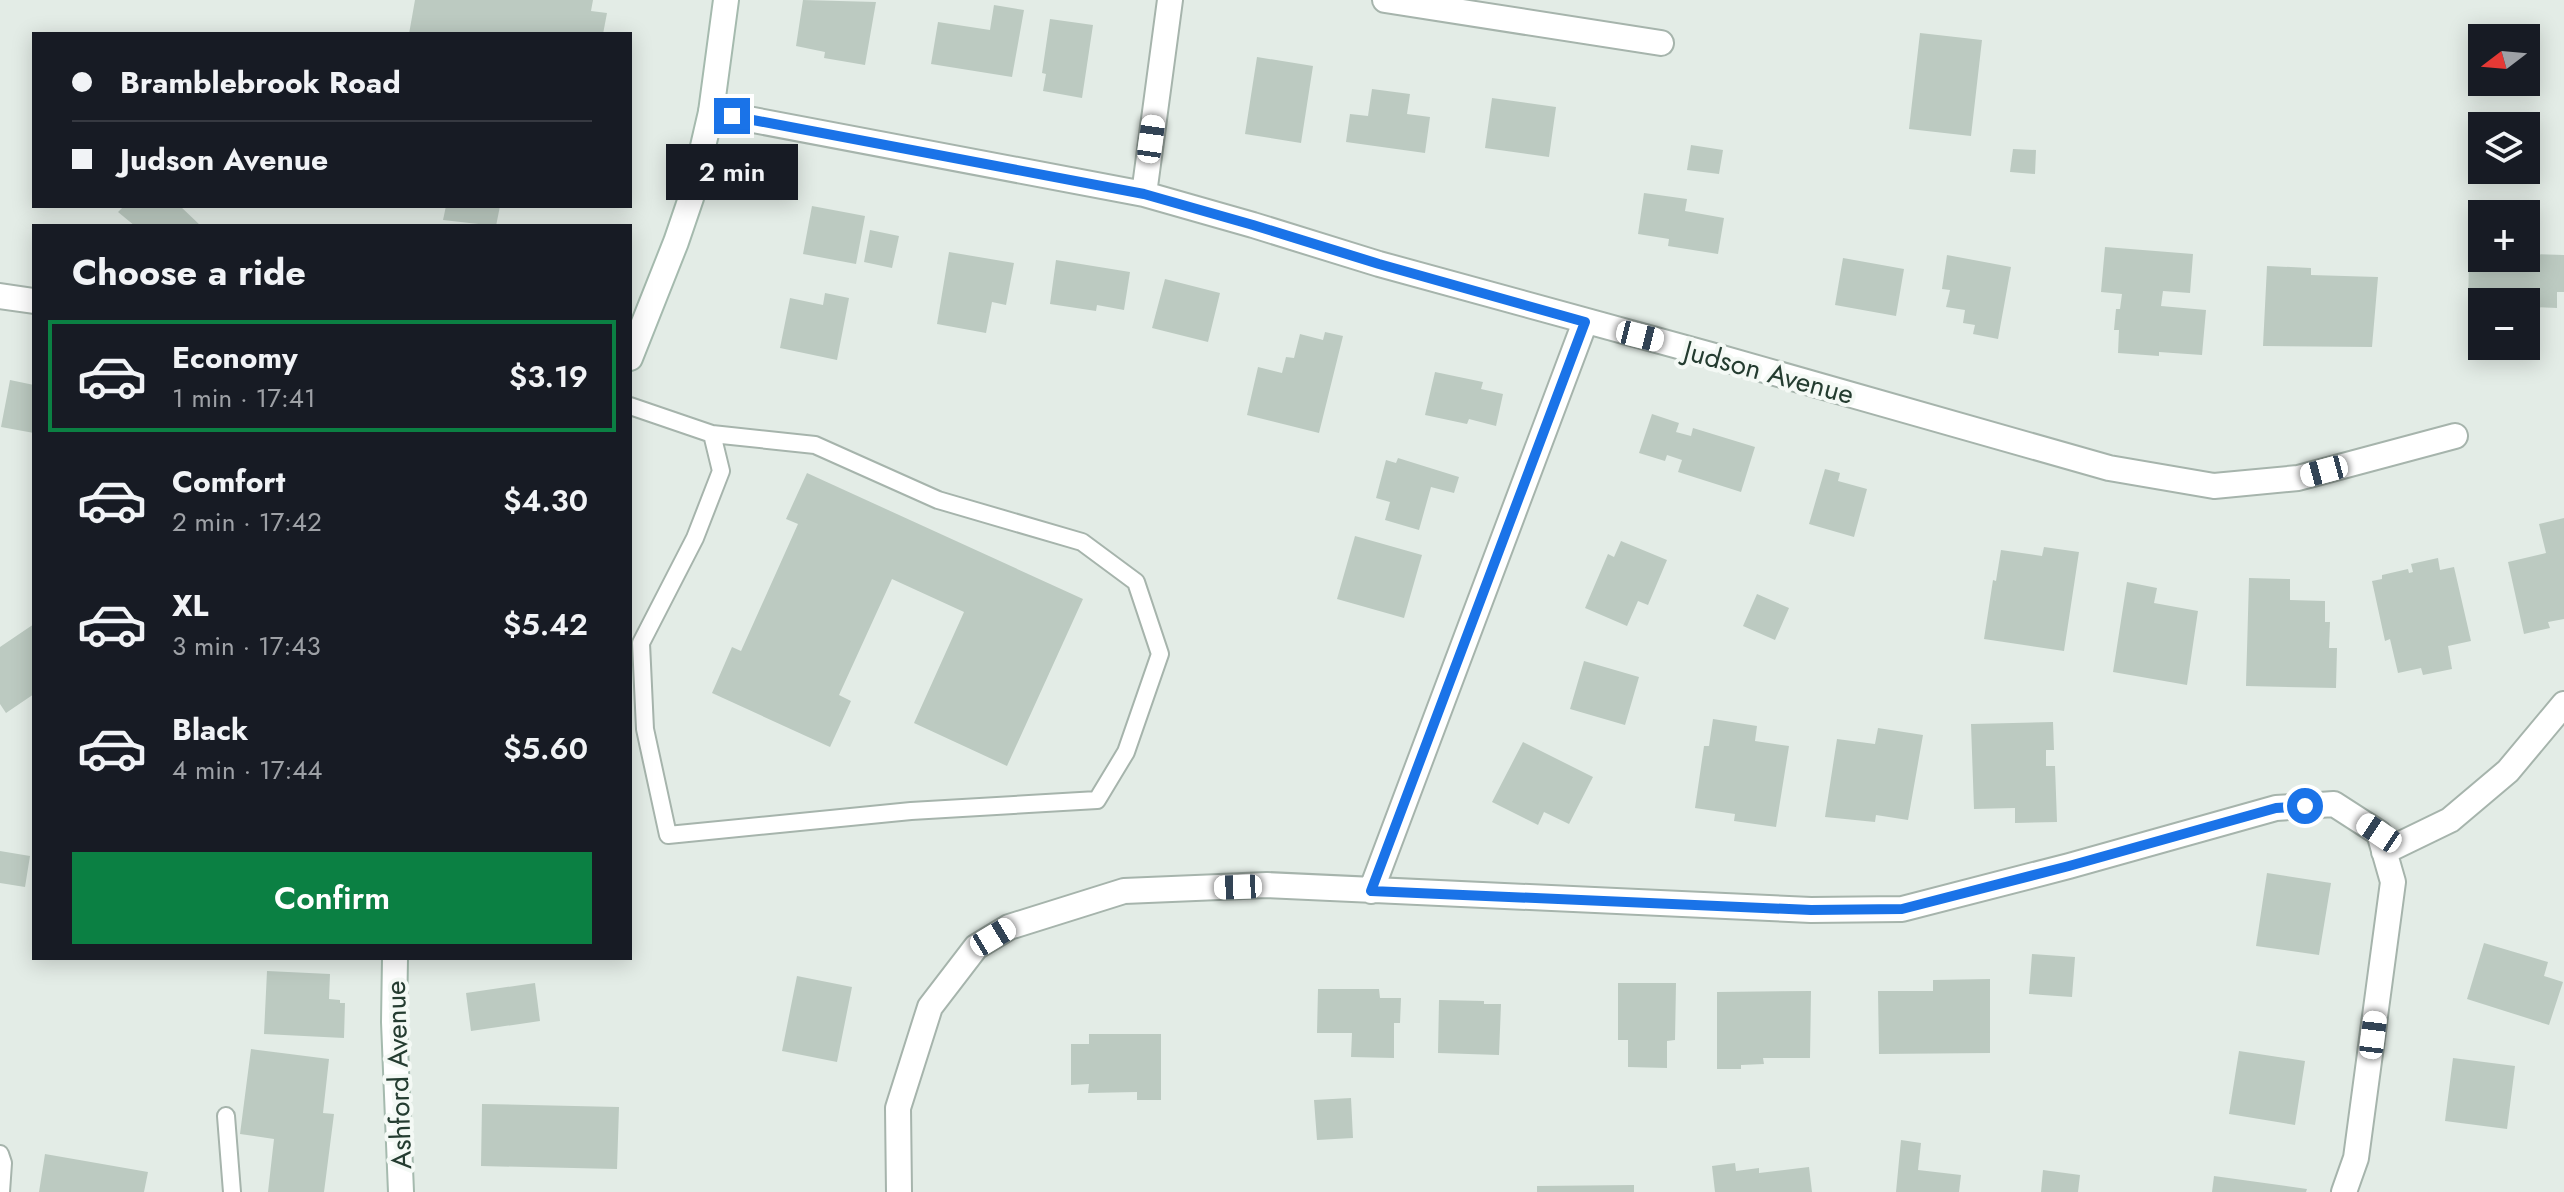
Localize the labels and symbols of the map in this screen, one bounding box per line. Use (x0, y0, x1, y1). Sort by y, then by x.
north arrow (2468, 24, 2540, 96)
route end (714, 98, 750, 134)
car (1136, 114, 1166, 164)
callout: 2 min (666, 144, 798, 200)
car (1614, 319, 1666, 353)
street label: Judson Avenue (1676, 329, 1858, 415)
car (2298, 453, 2350, 489)
route start (2287, 788, 2323, 824)
car (2352, 810, 2406, 856)
car (1214, 874, 1262, 900)
car (966, 914, 1020, 960)
street label: Ashford Avenue (375, 980, 422, 1170)
car (2358, 1010, 2388, 1060)

